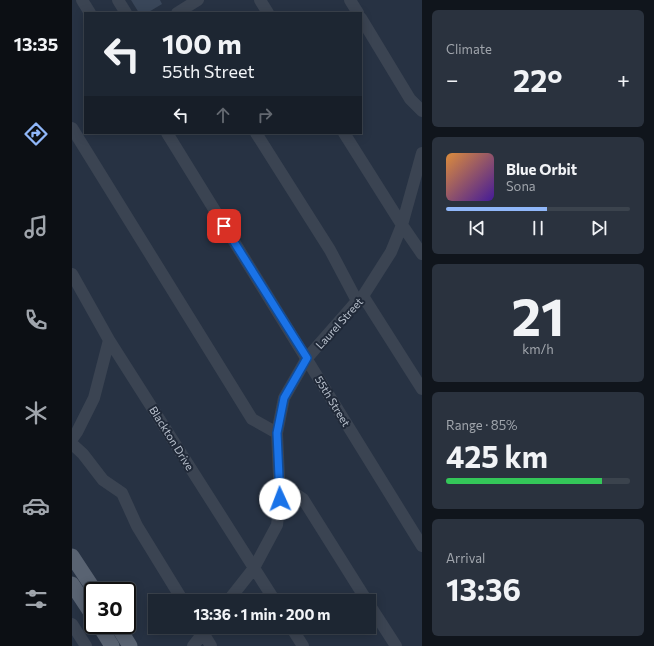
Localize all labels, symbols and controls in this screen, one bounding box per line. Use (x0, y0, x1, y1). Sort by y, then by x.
text: 100 m (162, 26, 242, 60)
icon: left (96, 28, 148, 80)
text: 13:35 (14, 33, 58, 55)
text: Climate (446, 41, 492, 57)
text: 55th Street (162, 60, 255, 82)
text: 22° (513, 61, 563, 98)
text: − (446, 66, 459, 93)
text: + (617, 66, 630, 93)
icon: left (170, 104, 192, 126)
icon: ahead (212, 104, 234, 126)
icon: right (254, 104, 276, 126)
icon: directions (22, 120, 50, 148)
text: Blue Orbit (506, 160, 577, 178)
text: Sona (506, 178, 536, 194)
pin (207, 209, 241, 243)
icon: music (22, 213, 50, 241)
icon: arrive (213, 215, 235, 237)
icon: previous (466, 217, 488, 239)
icon: pause (527, 217, 549, 239)
icon: next (588, 217, 610, 239)
text: 21 (511, 283, 565, 347)
street label: Laurel Street (313, 294, 366, 351)
icon: phone (22, 306, 50, 334)
text: km/h (522, 341, 554, 357)
street label: 55th Street (313, 373, 353, 429)
icon: climate (22, 399, 50, 427)
street label: Blackton Drive (147, 404, 197, 473)
text: Range · 85% (446, 417, 518, 433)
text: 425 km (446, 437, 548, 474)
position arrow (259, 478, 301, 520)
icon: car (22, 492, 50, 520)
text: Arrival (446, 550, 485, 566)
text: 13:36 (446, 570, 521, 607)
speed limit sign: 30 (84, 582, 136, 634)
icon: filters (22, 585, 50, 613)
text: 13:36 · 1 min · 200 m (194, 605, 330, 623)

